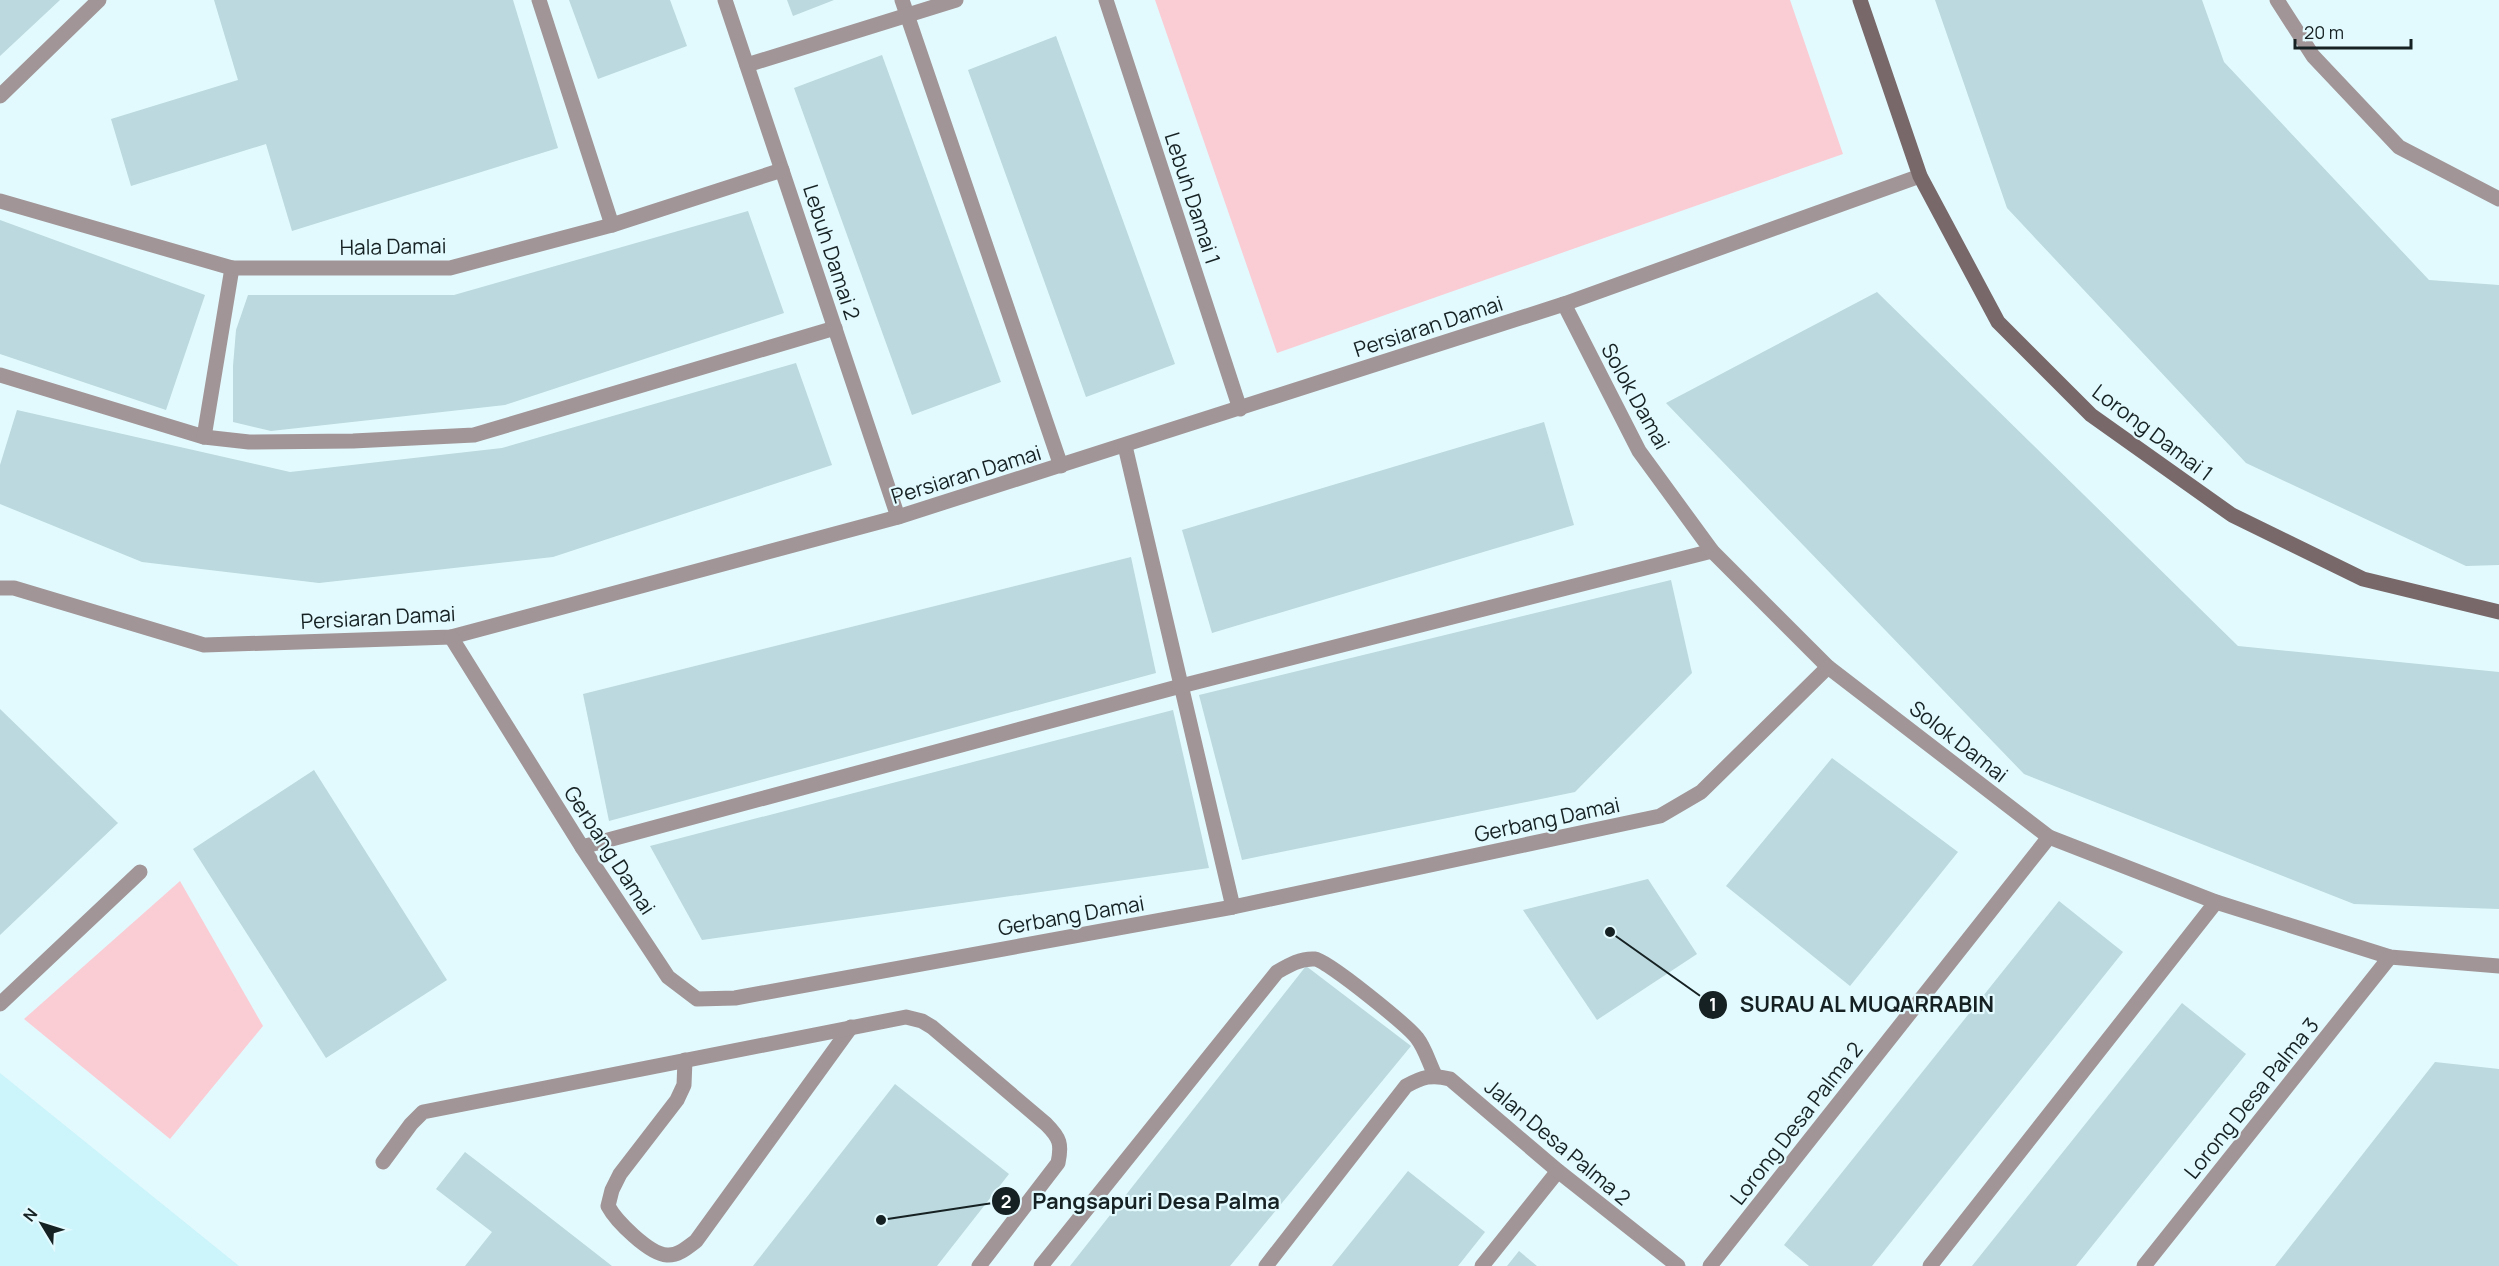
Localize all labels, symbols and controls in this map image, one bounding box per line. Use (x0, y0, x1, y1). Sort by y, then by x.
scale bar (2295, 12, 2410, 50)
text: 20 m (2304, 20, 2344, 44)
street label: Lebuh Damai 1 (1159, 128, 1227, 268)
street label: Lebuh Damai 2 (797, 181, 867, 323)
street label: Hala Damai (339, 231, 447, 261)
street label: Persiaran Damai (1350, 289, 1506, 363)
street label: Solok Damai (1595, 338, 1677, 454)
street label: Lorong Damai 1 (2087, 377, 2219, 487)
street label: Persiaran Damai (888, 438, 1044, 510)
street label: Persiaran Damai (300, 599, 456, 635)
street label: Solok Damai (1904, 694, 2014, 788)
street label: Gerbang Damai (558, 780, 662, 920)
street label: Gerbang Damai (1472, 790, 1622, 848)
street label: Gerbang Damai (996, 888, 1146, 942)
callout: SURAU AL MUQARRABIN (1698, 985, 2007, 1025)
text: SURAU AL MUQARRABIN (1740, 989, 1994, 1019)
text: 1 (1709, 992, 1717, 1016)
street label: Lorong Desa Palma 3 (2177, 1012, 2325, 1184)
street label: Lorong Desa Palma 2 (1723, 1036, 1869, 1210)
street label: Jalan Desa Palma 2 (1479, 1073, 1637, 1211)
callout: Pangsapuri Desa Palma (991, 1181, 1292, 1221)
text: Pangsapuri Desa Palma (1032, 1186, 1280, 1216)
text: 2 (1001, 1189, 1011, 1213)
north arrow (12, 1194, 72, 1254)
text: N (18, 1203, 42, 1226)

